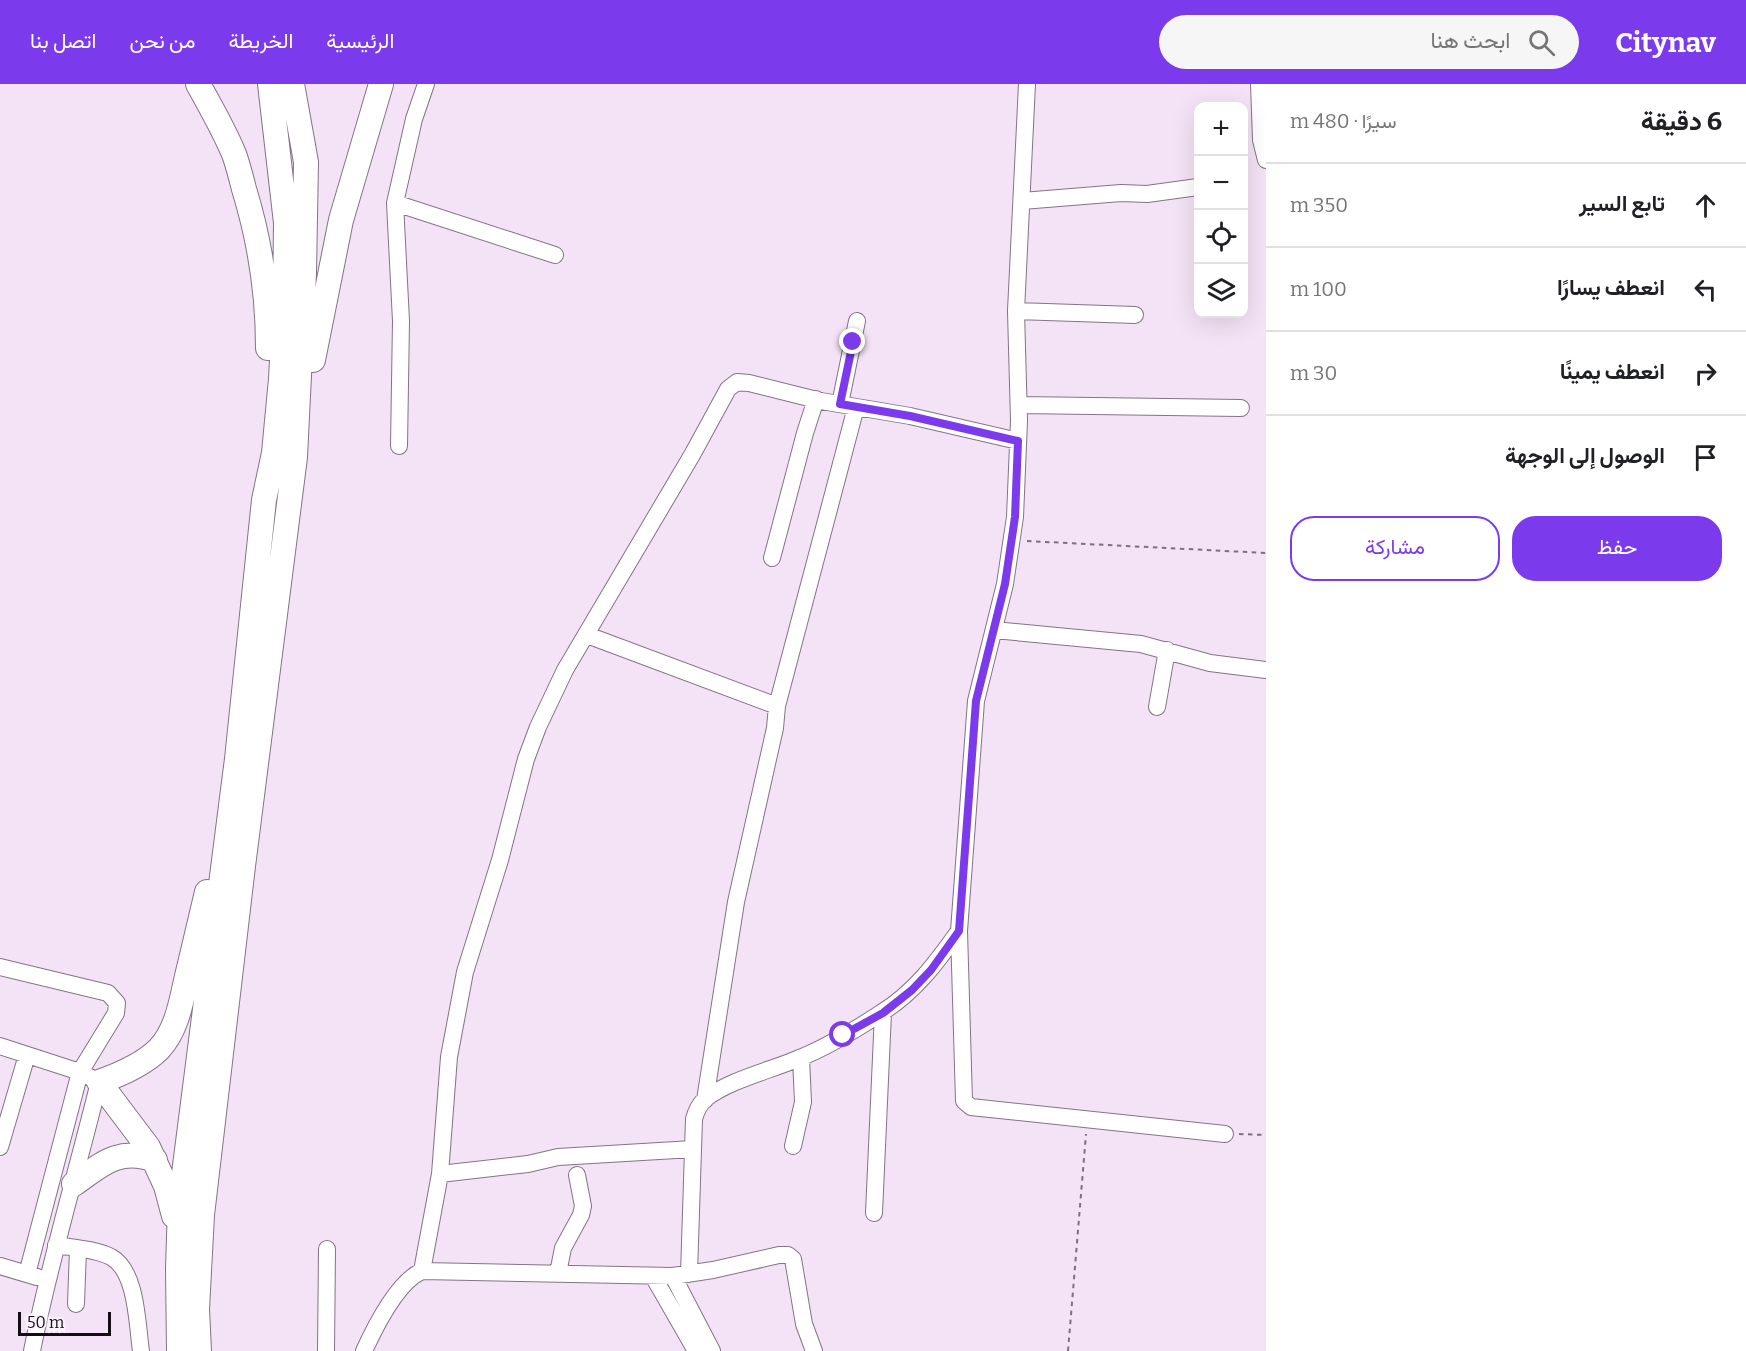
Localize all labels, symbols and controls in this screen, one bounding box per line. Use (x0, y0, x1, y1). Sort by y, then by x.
search box (1159, 15, 1579, 69)
icon: search (1525, 26, 1558, 59)
text: Citynav (1615, 26, 1716, 59)
text: ابحث هنا (1430, 27, 1510, 54)
text: اتصل بنا (30, 28, 96, 54)
text: من نحن (129, 28, 195, 54)
text: الخريطة (228, 28, 293, 54)
text: الرئيسية (326, 28, 394, 54)
map controls (1194, 102, 1248, 318)
button: + (1194, 102, 1248, 156)
text: 6 دقيقة (1641, 106, 1722, 137)
text: سيرًا · 480 m (1290, 109, 1397, 133)
button: − (1194, 156, 1248, 210)
icon: ahead (1689, 189, 1722, 222)
text: تابع السير (1579, 190, 1665, 217)
text: 350 m (1290, 193, 1348, 217)
button: locate (1194, 210, 1248, 264)
button: layers (1194, 264, 1248, 318)
icon: left (1689, 273, 1722, 306)
text: انعطف يسارًا (1557, 274, 1665, 301)
text: 100 m (1290, 277, 1347, 301)
route end (839, 328, 865, 354)
icon: right (1689, 357, 1722, 390)
text: انعطف يمينًا (1560, 358, 1665, 385)
text: 30 m (1290, 361, 1337, 385)
icon: arrive (1689, 441, 1722, 474)
text: الوصول إلى الوجهة (1505, 442, 1665, 469)
button: مشاركة (1290, 516, 1500, 581)
button: حفظ (1512, 516, 1722, 581)
route start (829, 1021, 855, 1047)
scale bar (18, 1309, 111, 1336)
text: 50 m (27, 1313, 64, 1332)

